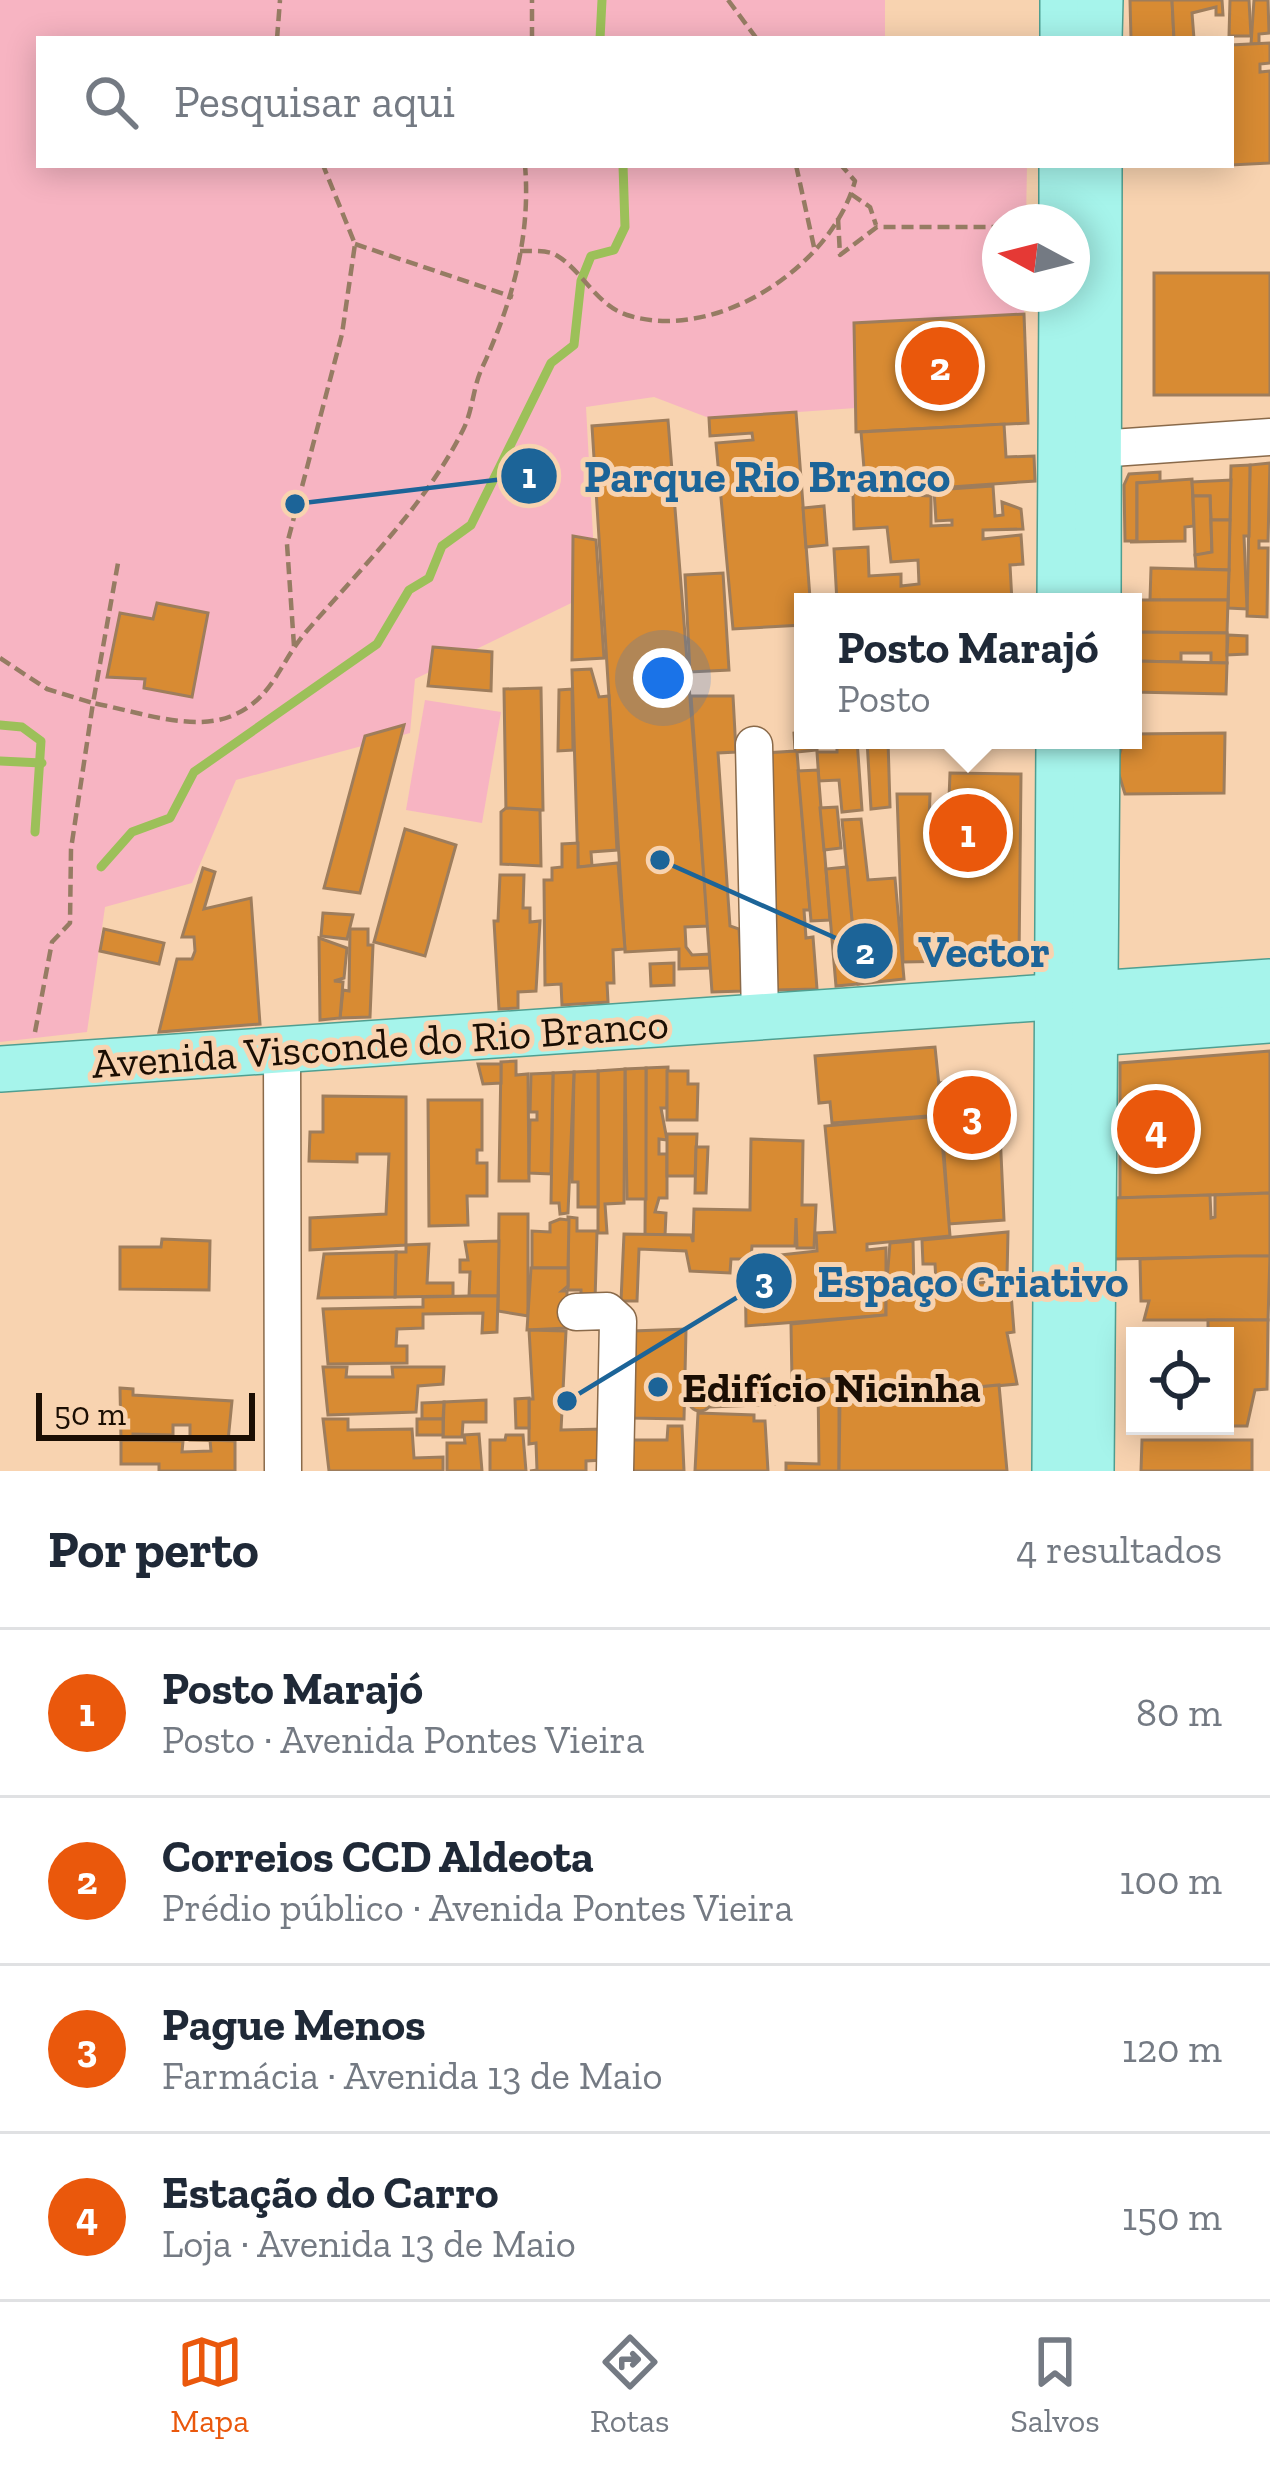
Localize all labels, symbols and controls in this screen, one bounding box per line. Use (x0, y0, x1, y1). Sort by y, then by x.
search box (36, 36, 1234, 168)
icon: search (78, 69, 144, 135)
text: Pesquisar aqui (174, 75, 455, 129)
north arrow (982, 204, 1090, 312)
pin: 2 (901, 321, 979, 411)
callout: Parque Rio Branco (499, 435, 974, 516)
text: Parque Rio Branco (584, 450, 950, 504)
text: 1 (522, 454, 536, 497)
popup (794, 593, 1142, 749)
text: Posto Marajó (838, 621, 1098, 675)
your location (633, 648, 693, 708)
text: Posto (838, 675, 931, 722)
pin: 1 (929, 788, 1007, 878)
callout: Vector (835, 911, 1074, 992)
text: Vector (918, 925, 1050, 979)
text: 2 (855, 930, 875, 973)
street label: Avenida Visconde do Rio Branco (90, 998, 670, 1089)
pin: 3 (933, 1070, 1011, 1160)
pin: 4 (1117, 1084, 1195, 1174)
callout: Espaço Criativo (734, 1240, 1153, 1321)
text: Espaço Criativo (817, 1255, 1129, 1309)
text: 3 (754, 1259, 774, 1302)
map controls (1126, 1327, 1234, 1435)
button: locate (1126, 1327, 1234, 1435)
place label: Edifício Nicinha (682, 1362, 981, 1413)
marker: Edifício Nicinha (645, 1374, 671, 1400)
scale bar (36, 1387, 255, 1440)
text: 50 m (54, 1394, 126, 1433)
text: Por perto (48, 1519, 259, 1580)
text: 4 resultados (1016, 1526, 1222, 1573)
text: Posto Marajó (162, 1662, 423, 1716)
text: 1 (79, 1689, 95, 1736)
text: 80 m (1136, 1689, 1222, 1736)
text: Posto · Avenida Pontes Vieira (162, 1716, 645, 1763)
text: Correios CCD Aldeota (162, 1830, 594, 1884)
text: 2 (77, 1857, 97, 1904)
text: 100 m (1120, 1857, 1222, 1904)
text: Prédio público · Avenida Pontes Vieira (162, 1884, 793, 1931)
text: Pague Menos (162, 1998, 426, 2052)
text: 3 (77, 2025, 97, 2072)
text: 120 m (1122, 2025, 1222, 2072)
text: Farmácia · Avenida 13 de Maio (162, 2052, 663, 2099)
text: Estação do Carro (162, 2166, 499, 2220)
text: 4 (76, 2193, 98, 2240)
text: 150 m (1122, 2193, 1222, 2240)
text: Loja · Avenida 13 de Maio (162, 2220, 576, 2267)
tab: Mapa (170, 2329, 249, 2440)
tab: Rotas (590, 2329, 669, 2440)
tab: Salvos (1010, 2329, 1100, 2440)

